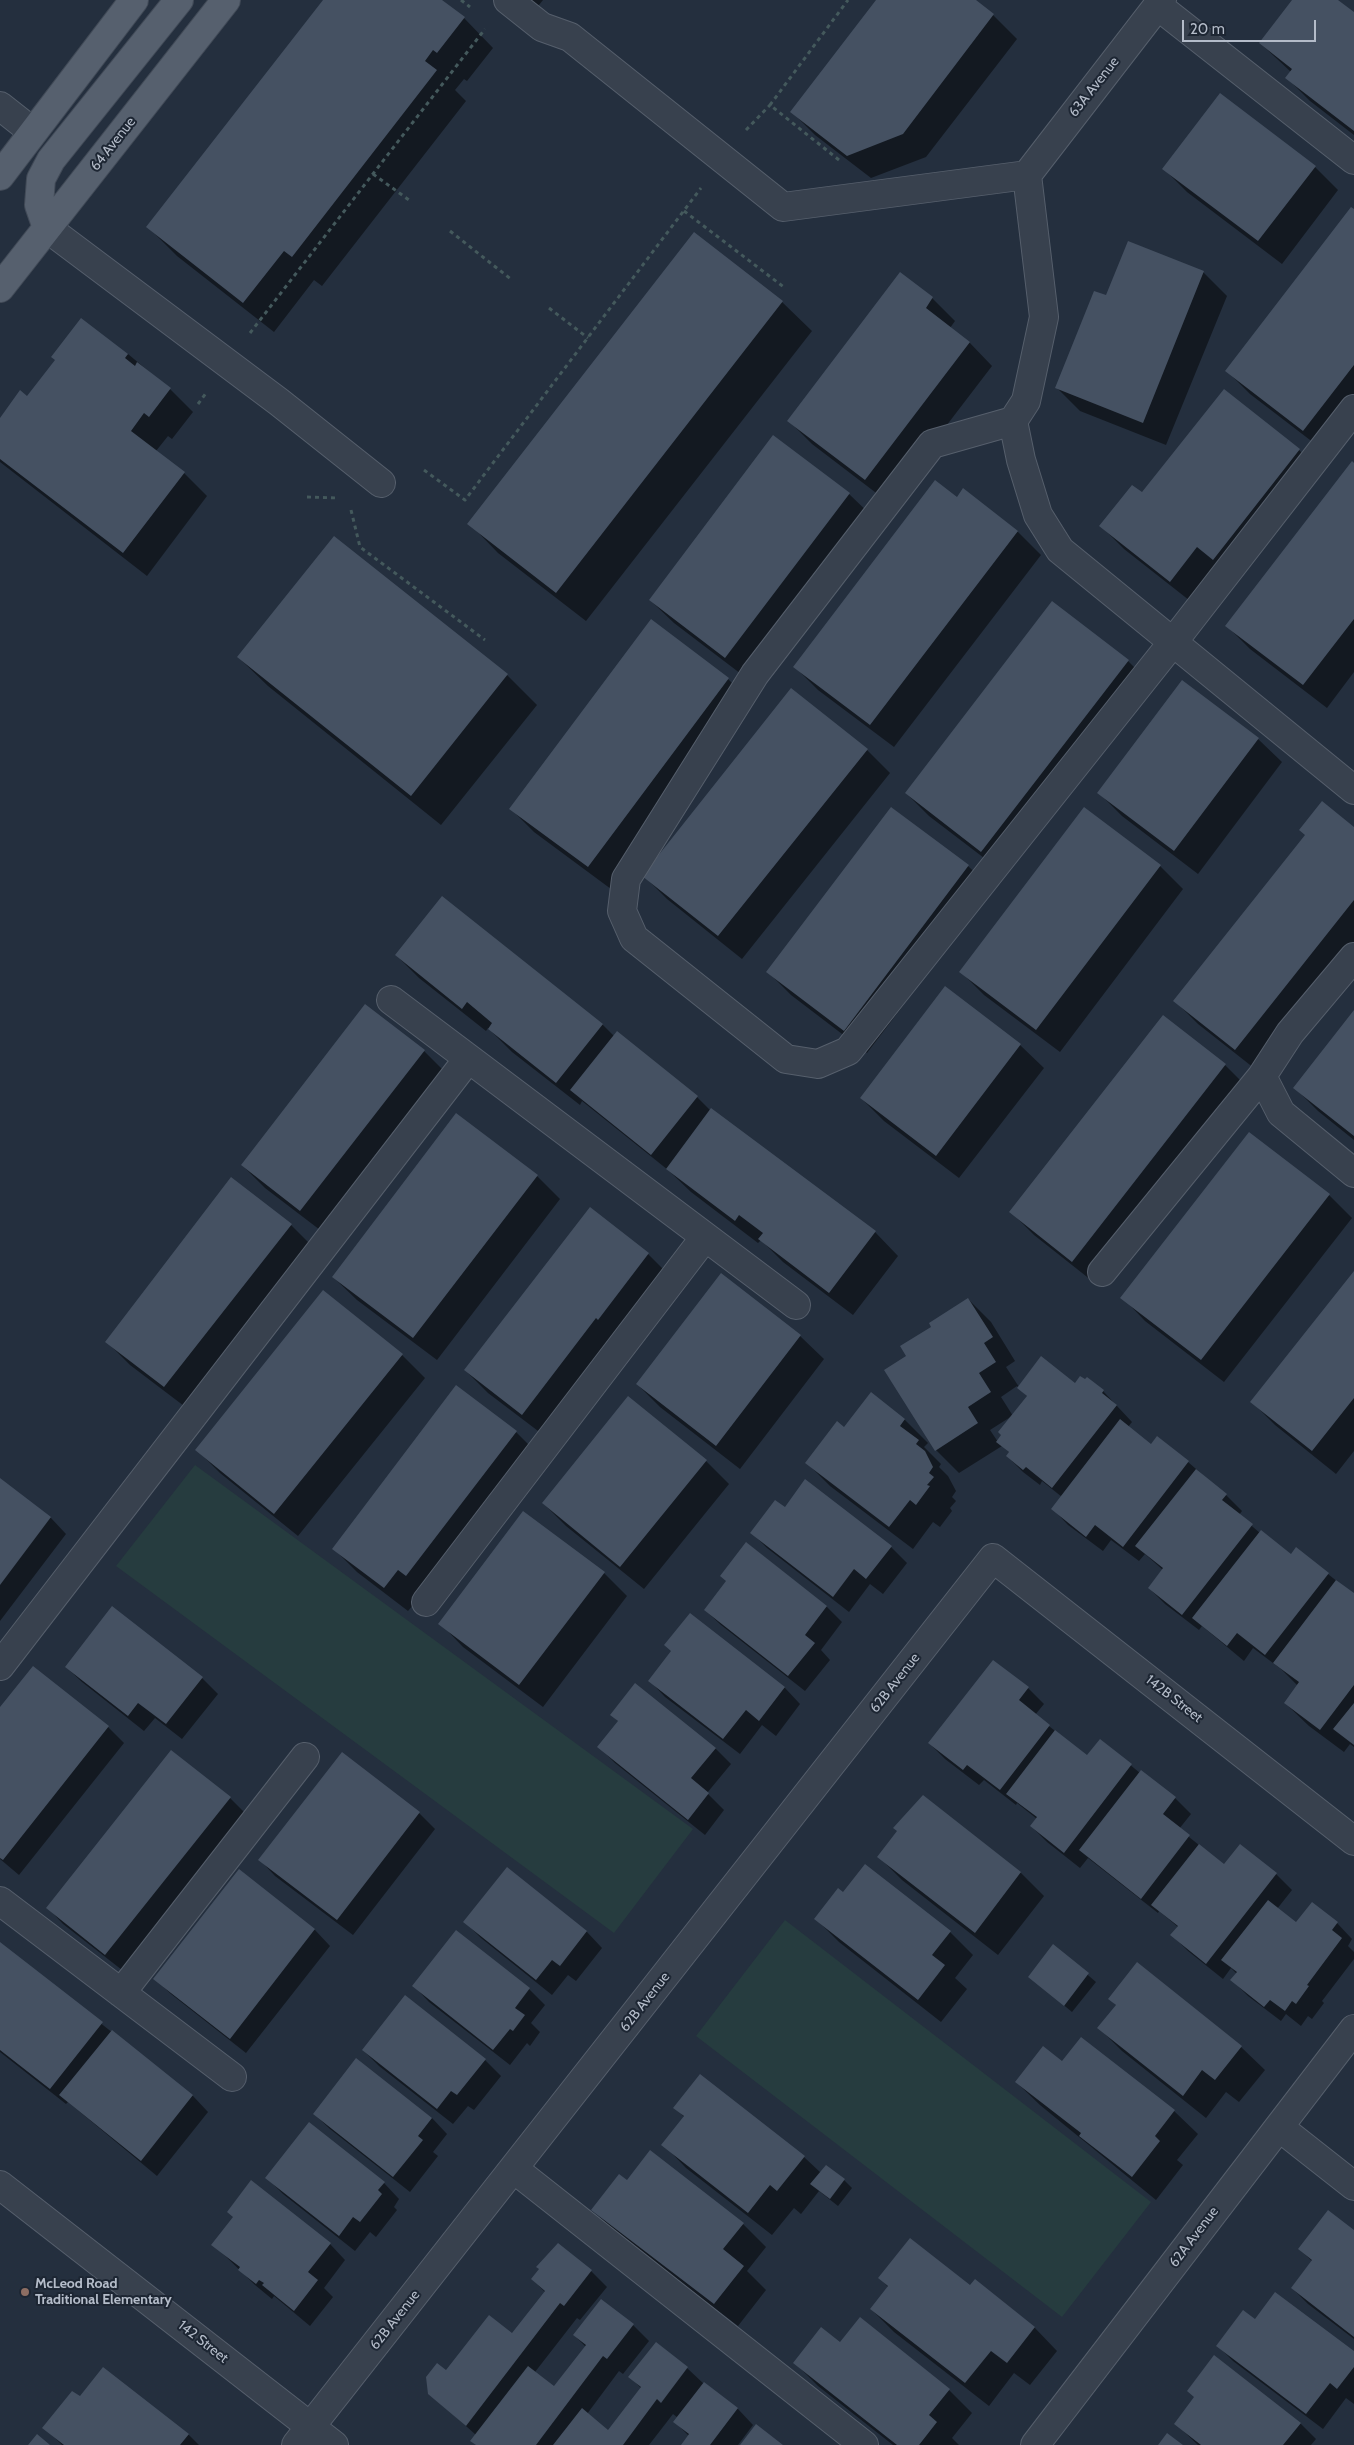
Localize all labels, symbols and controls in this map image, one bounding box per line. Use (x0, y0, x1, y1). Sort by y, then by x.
scale bar (1184, 10, 1318, 42)
text: 20 m (1190, 20, 1225, 38)
street label: 63A Avenue (1065, 54, 1123, 120)
street label: 64 Avenue (87, 114, 139, 174)
street label: 62B Avenue (866, 1650, 924, 1716)
street label: 142B Street (1142, 1672, 1206, 1726)
street label: 62B Avenue (616, 1969, 674, 2035)
street label: 62A Avenue (1166, 2203, 1222, 2271)
place label: McLeod Road Traditional Elementary (35, 2276, 172, 2308)
marker: McLeod Road Traditional Elementary (19, 2286, 31, 2298)
street label: 62B Avenue (366, 2287, 424, 2353)
street label: 142 Street (175, 2317, 231, 2367)

